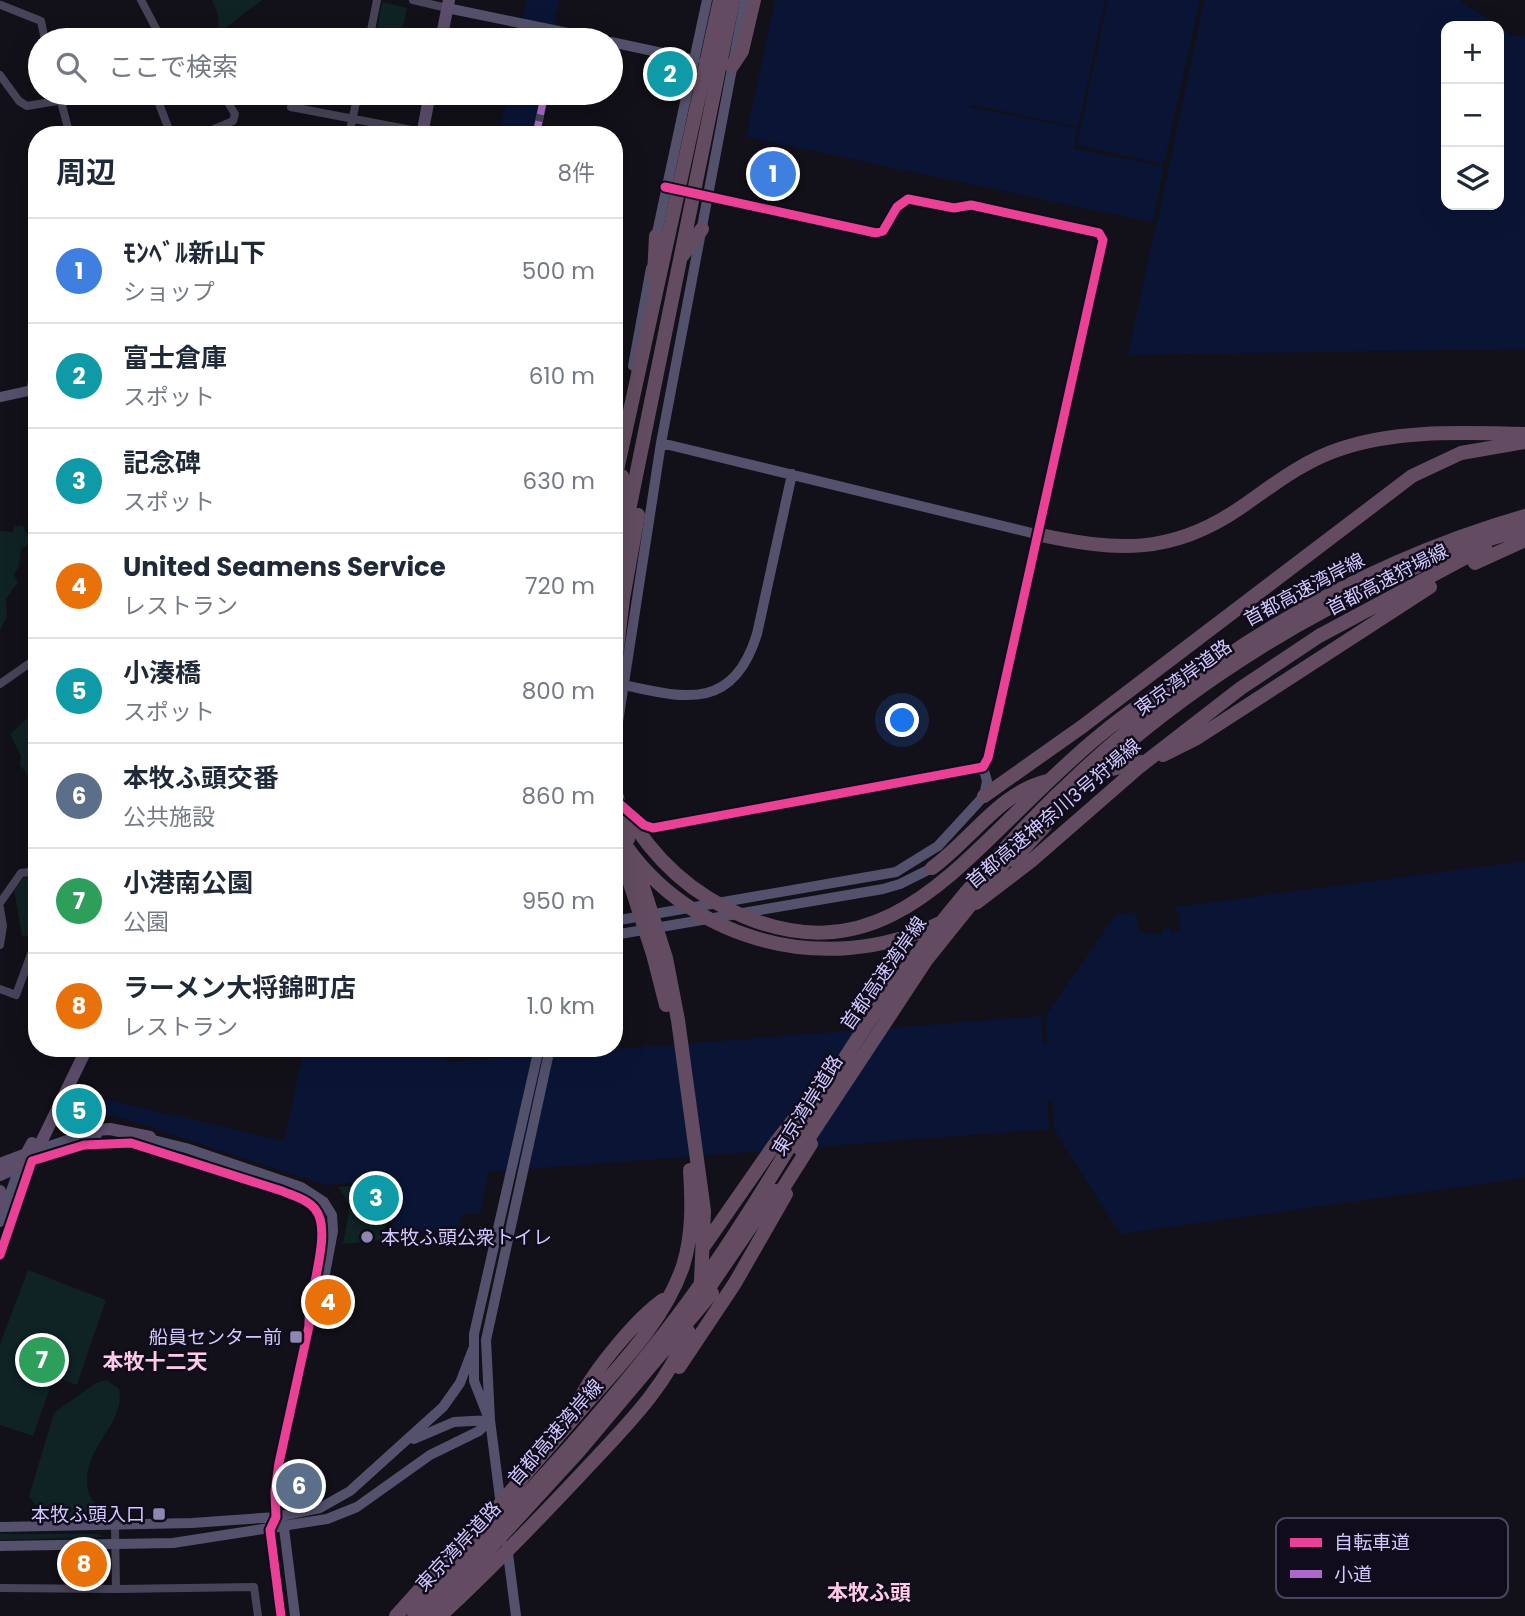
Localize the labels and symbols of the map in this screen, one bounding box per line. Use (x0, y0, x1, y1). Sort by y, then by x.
pin: 2 (647, 48, 693, 100)
pin: 1 (750, 148, 796, 200)
street label: 首都高速狩場線 (1322, 537, 1453, 622)
street label: 首都高速湾岸線 (1239, 546, 1369, 633)
street label: 東京湾岸道路 (1129, 633, 1237, 722)
your location (885, 703, 919, 737)
street label: 首都高速神奈川3号狩場線 (960, 732, 1146, 894)
street label: 首都高速湾岸線 (834, 911, 933, 1036)
street label: 東京湾岸道路 (766, 1050, 849, 1161)
pin: 5 (56, 1085, 102, 1137)
pin: 3 (353, 1172, 399, 1224)
place label: 本牧ふ頭公衆トイレ (381, 1224, 552, 1251)
marker: 本牧ふ頭公衆トイレ (359, 1229, 375, 1245)
pin: 4 (305, 1276, 351, 1328)
place label: 船員センター前 (149, 1324, 282, 1351)
marker: 船員センター前 (288, 1329, 304, 1345)
pin: 7 (19, 1334, 65, 1386)
district label: 本牧十二天 (103, 1347, 208, 1376)
street label: 首都高速湾岸線 (502, 1373, 609, 1491)
pin: 6 (276, 1460, 322, 1512)
street label: 東京湾岸道路 (410, 1495, 507, 1597)
place label: 本牧ふ頭入口 (31, 1501, 145, 1528)
marker: 本牧ふ頭入口 (151, 1506, 167, 1522)
legend (1276, 1518, 1508, 1598)
text: 自転車道 (1334, 1529, 1410, 1556)
pin: 8 (61, 1538, 107, 1590)
text: 小道 (1334, 1561, 1372, 1588)
district label: 本牧ふ頭 (827, 1578, 911, 1607)

